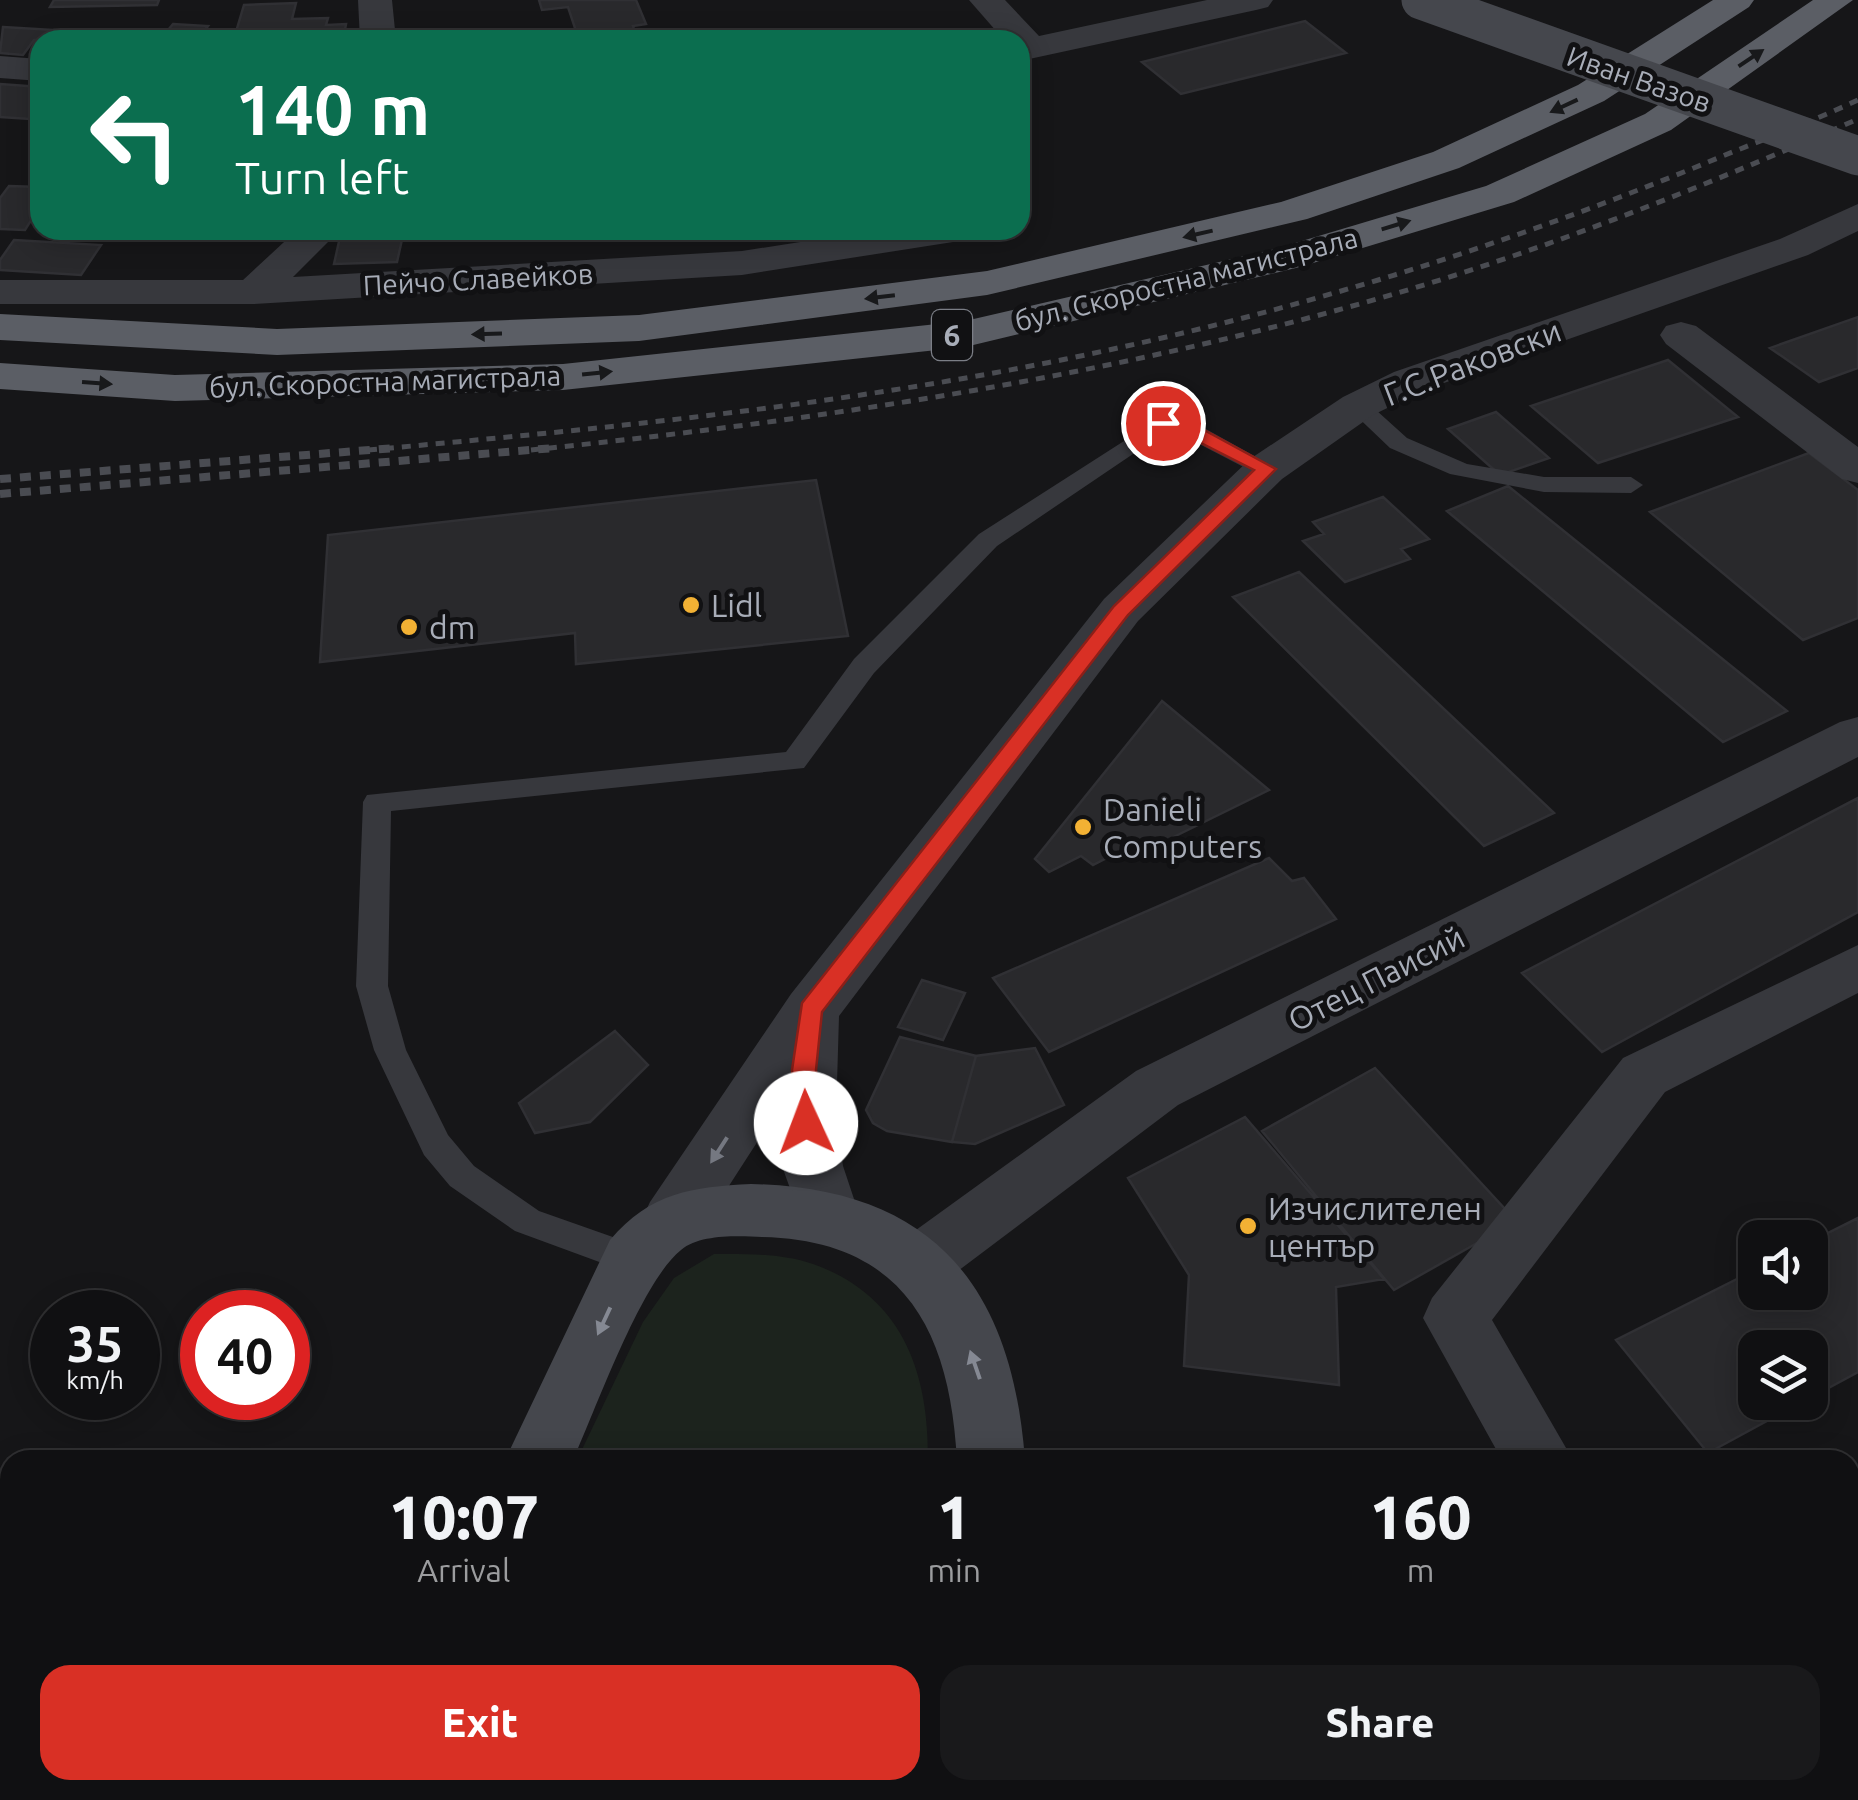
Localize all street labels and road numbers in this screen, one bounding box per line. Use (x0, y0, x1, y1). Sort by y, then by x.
street label: Иван Вазов (1563, 40, 1715, 118)
street label: бул. Скоростна магистрала (1011, 221, 1361, 337)
street label: Пейчо Славейков (362, 257, 594, 301)
road number: 6 (932, 310, 972, 360)
street label: Г.С.Раковски (1378, 312, 1566, 412)
street label: бул. Скоростна магистрала (208, 359, 562, 403)
street label: Отец Паисий (1282, 918, 1470, 1038)

